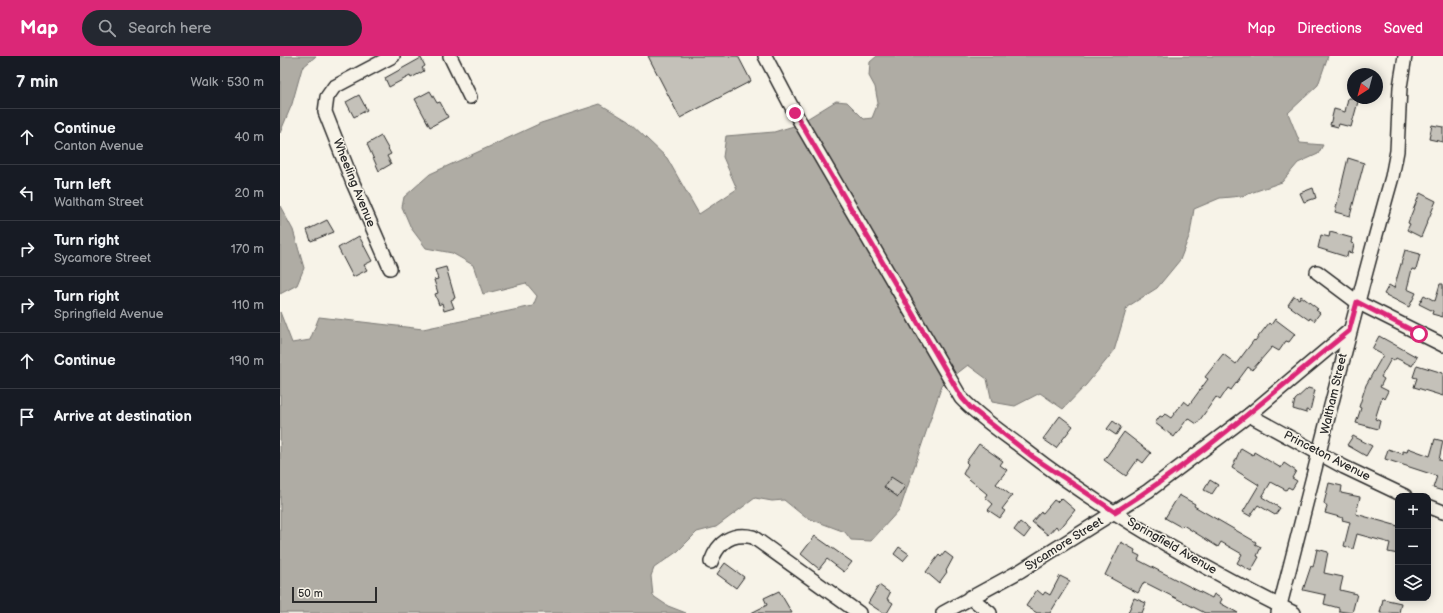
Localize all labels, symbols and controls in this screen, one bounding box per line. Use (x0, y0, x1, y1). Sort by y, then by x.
search box (82, 10, 362, 46)
text: Map (20, 17, 58, 40)
icon: search (96, 17, 118, 39)
text: Search here (128, 19, 211, 38)
text: Map (1247, 20, 1275, 37)
text: Directions (1297, 20, 1362, 37)
text: Saved (1384, 20, 1423, 37)
north arrow (1347, 68, 1383, 104)
text: 7 min (16, 72, 58, 92)
text: Walk · 530 m (190, 74, 264, 90)
route end (786, 104, 804, 122)
text: Continue (54, 119, 116, 138)
icon: ahead (16, 126, 38, 148)
text: 40 m (234, 129, 264, 145)
street label: Wheeling Avenue (329, 137, 379, 229)
text: Canton Avenue (54, 138, 143, 154)
text: Turn left (54, 175, 111, 194)
icon: left (16, 182, 38, 204)
text: 20 m (234, 185, 264, 201)
text: Waltham Street (54, 194, 144, 210)
text: Turn right (54, 231, 119, 250)
icon: right (16, 238, 38, 260)
text: 170 m (231, 241, 264, 257)
text: Sycamore Street (54, 250, 151, 266)
text: Turn right (54, 287, 119, 306)
icon: right (16, 294, 38, 316)
text: 110 m (232, 297, 264, 313)
text: Springfield Avenue (54, 306, 163, 322)
route start (1410, 325, 1428, 343)
icon: ahead (16, 350, 38, 372)
text: Continue (54, 351, 116, 370)
street label: Waltham Street (1317, 352, 1351, 436)
text: 190 m (230, 353, 264, 369)
icon: arrive (16, 406, 38, 428)
text: Arrive at destination (54, 407, 192, 426)
street label: Princeton Avenue (1281, 428, 1373, 484)
map controls (1395, 493, 1431, 601)
button: + (1395, 493, 1431, 529)
street label: Sycamore Street (1022, 514, 1106, 574)
street label: Springfield Avenue (1125, 514, 1219, 578)
button: − (1395, 529, 1431, 565)
button: layers (1395, 565, 1431, 601)
scale bar (292, 585, 377, 604)
text: 50 m (298, 587, 323, 600)

